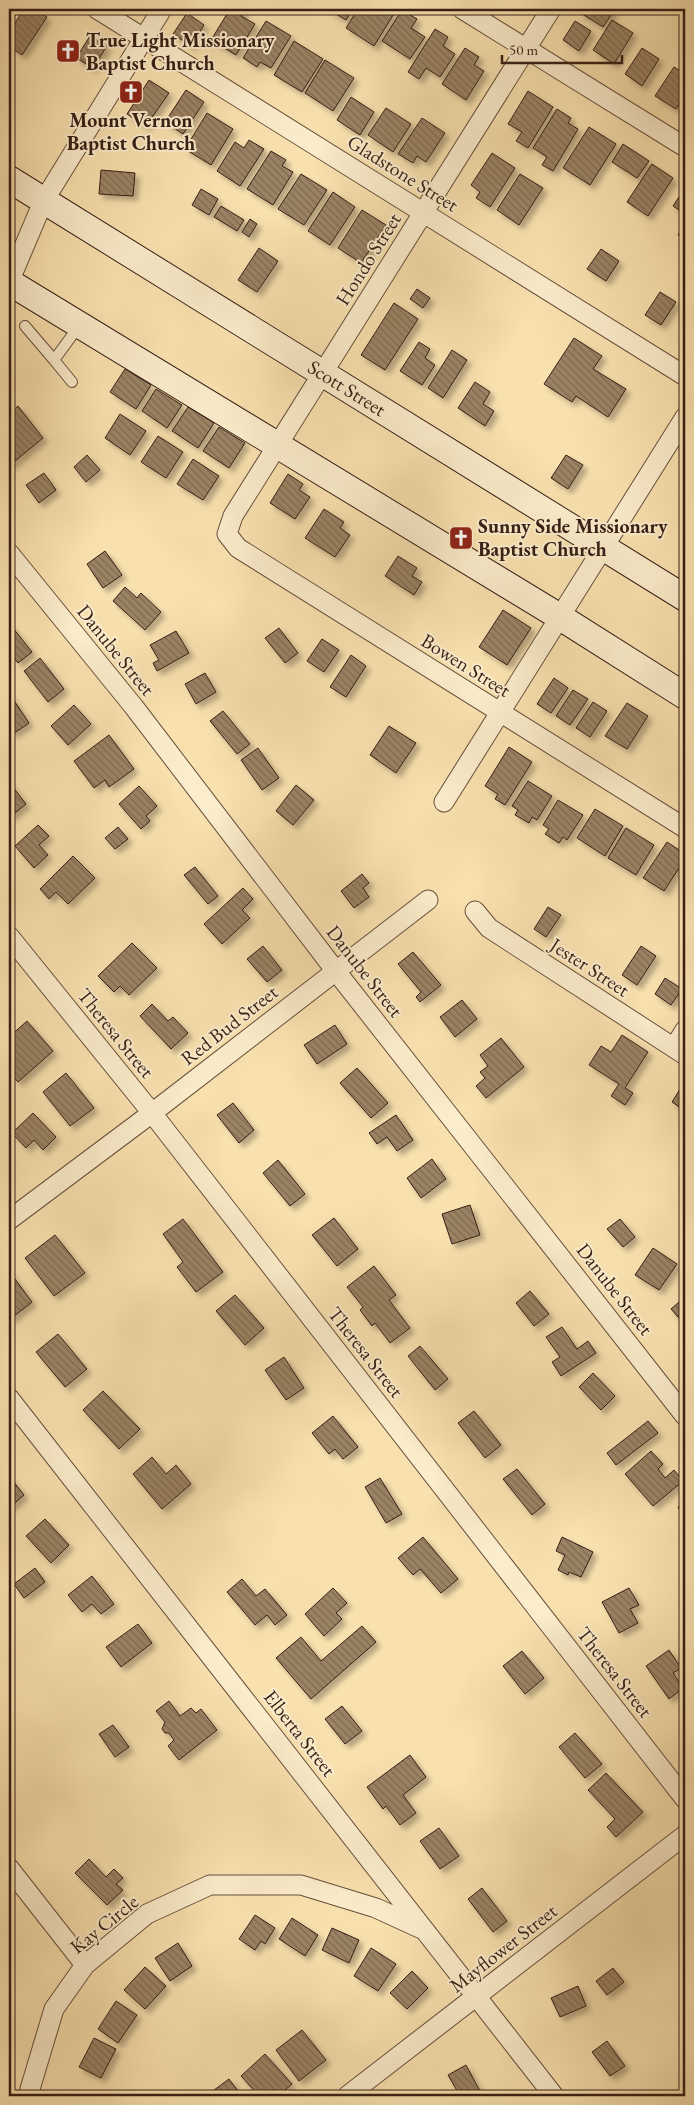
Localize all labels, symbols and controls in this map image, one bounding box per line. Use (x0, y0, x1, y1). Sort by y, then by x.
place label: True Light Missionary Baptist Church (86, 27, 275, 76)
scale bar (502, 32, 622, 64)
church icon: True Light Missionary Baptist Church (55, 38, 81, 64)
text: 50 m (509, 40, 538, 59)
church icon: Mount Vernon Baptist Church (118, 79, 144, 105)
place label: Mount Vernon Baptist Church (67, 107, 195, 156)
street label: Gladstone Street (343, 128, 464, 218)
street label: Hondo Street (329, 207, 407, 310)
street label: Scott Street (303, 354, 392, 423)
place label: Sunny Side Missionary Baptist Church (478, 513, 668, 562)
church icon: Sunny Side Missionary Baptist Church (448, 525, 474, 551)
street label: Danube Street (71, 599, 161, 702)
street label: Bowen Street (416, 627, 516, 703)
street label: Danube Street (321, 920, 410, 1023)
street label: Jester Street (544, 931, 635, 1003)
street label: Red Bud Street (175, 979, 283, 1071)
street label: Theresa Street (72, 983, 161, 1084)
street label: Danube Street (571, 1238, 660, 1341)
street label: Theresa Street (322, 1301, 410, 1403)
street label: Theresa Street (571, 1621, 659, 1723)
street label: Elberta Street (258, 1684, 342, 1782)
street label: Kay Circle (64, 1888, 144, 1959)
street label: Mayflower Street (444, 1897, 563, 1998)

